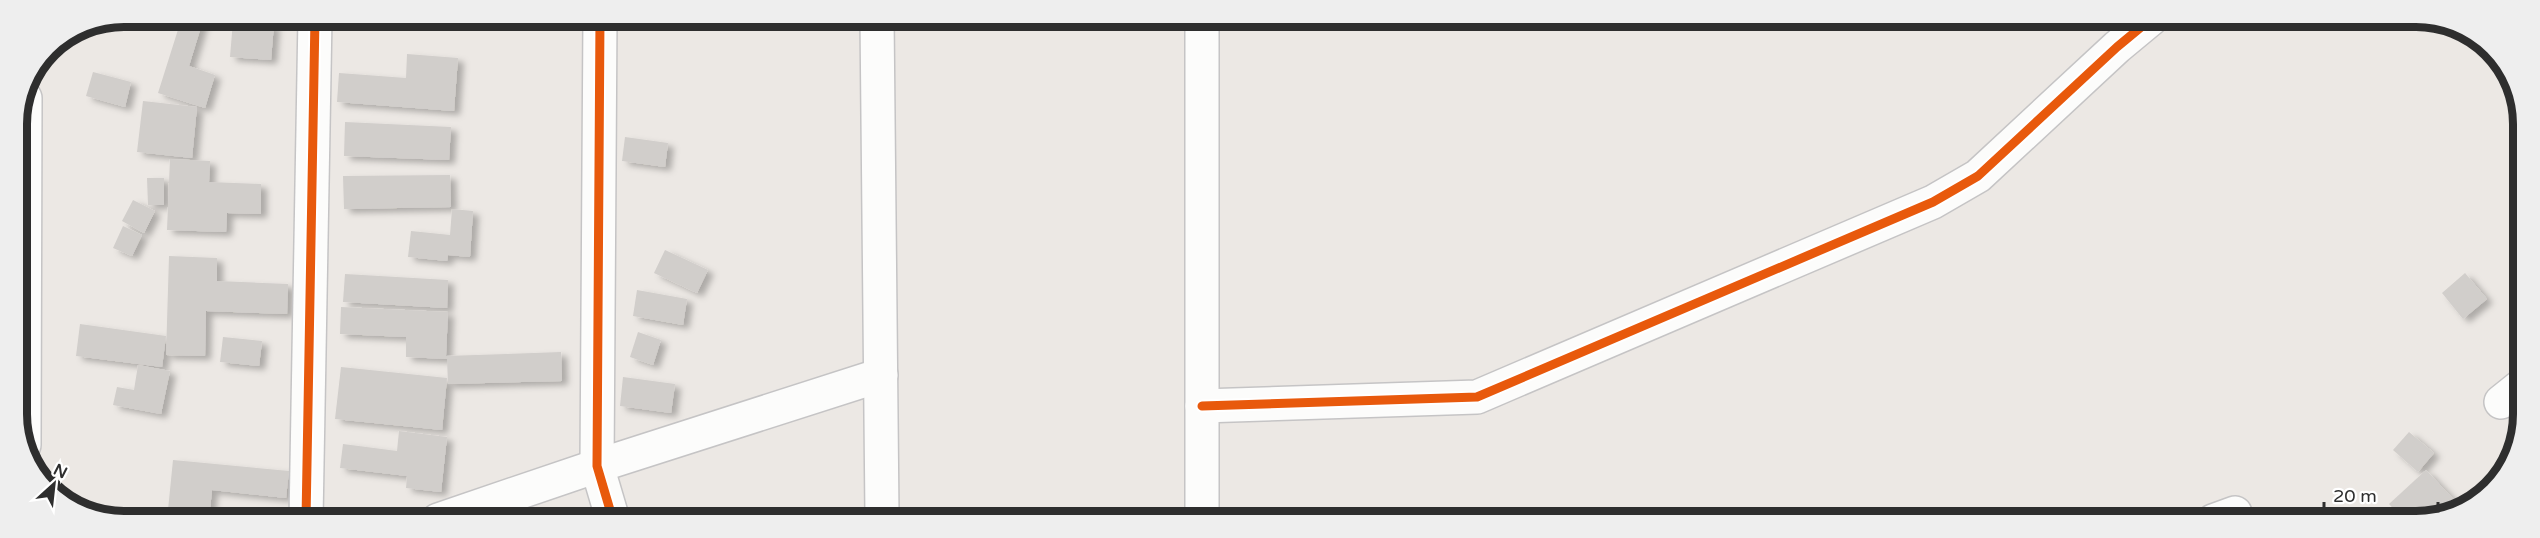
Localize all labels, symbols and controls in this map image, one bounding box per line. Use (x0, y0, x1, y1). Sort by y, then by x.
north arrow (24, 454, 84, 514)
text: N (50, 460, 71, 483)
scale bar (2324, 475, 2438, 513)
text: 20 m (2333, 485, 2377, 507)

